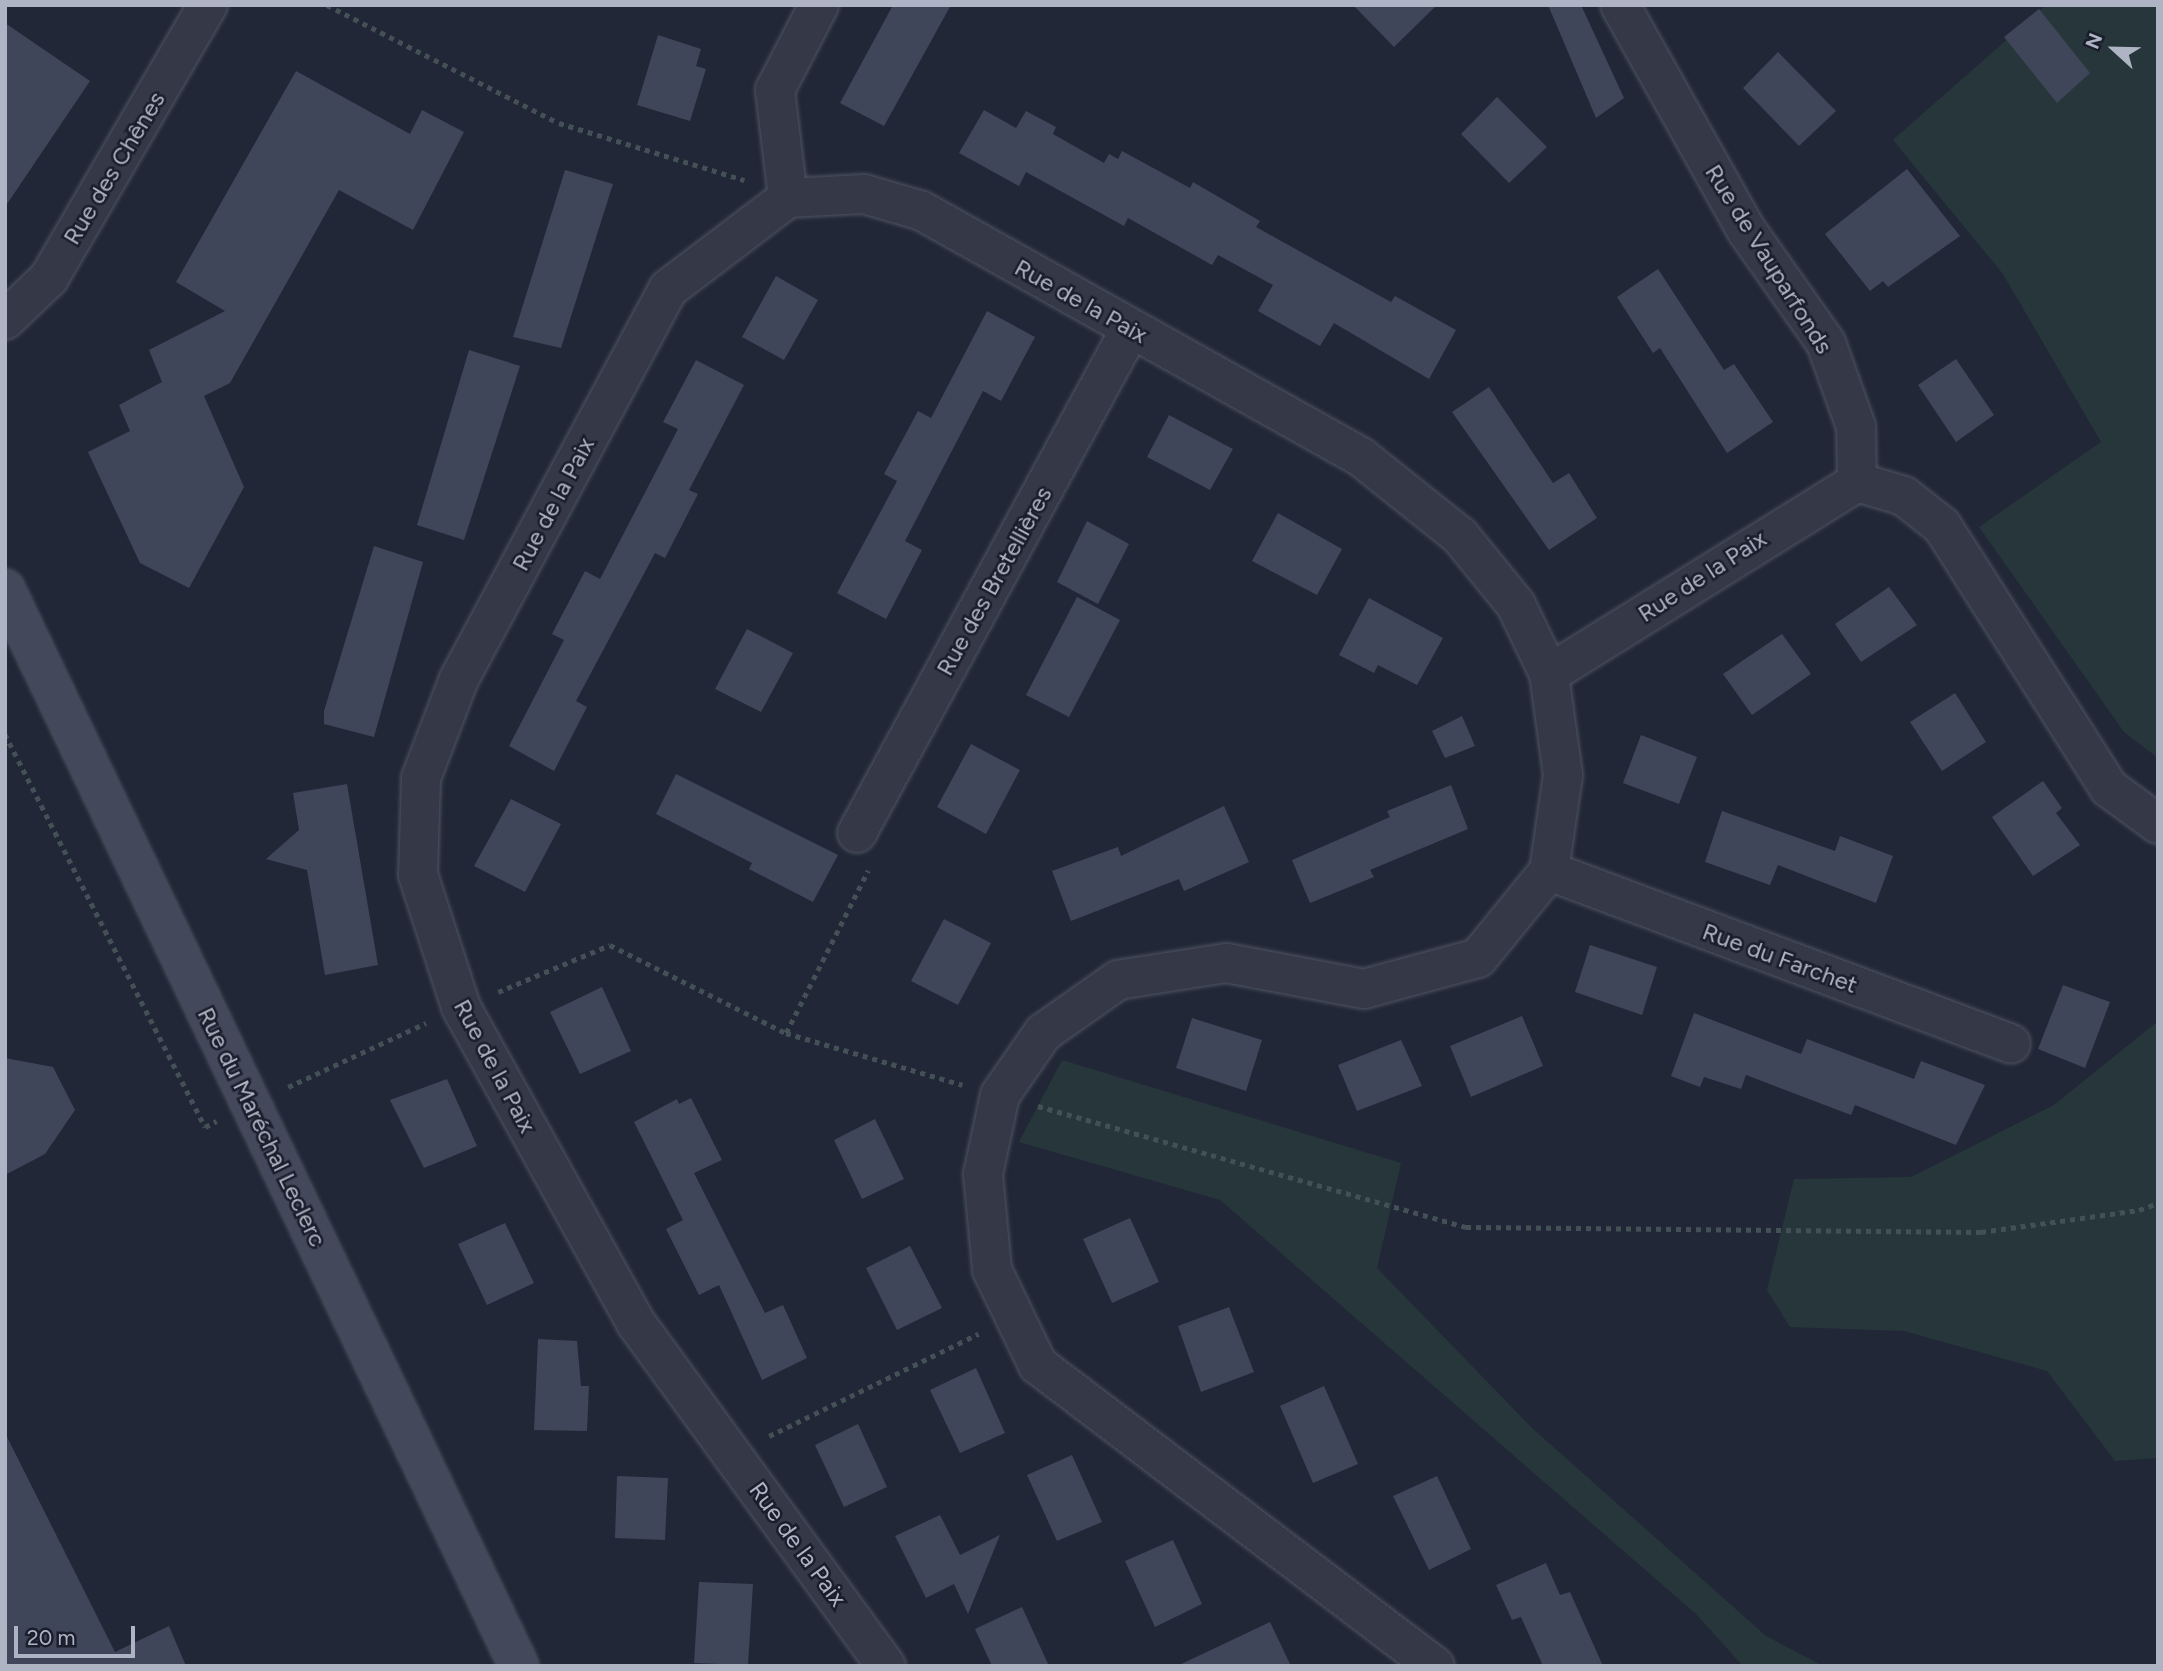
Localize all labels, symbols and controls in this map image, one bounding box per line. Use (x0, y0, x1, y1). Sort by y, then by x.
north arrow (2079, 14, 2149, 84)
text: N (2081, 30, 2107, 52)
street label: Rue des Chênes (57, 86, 171, 250)
street label: Rue de Vauparfonds (1699, 159, 1839, 359)
street label: Rue de la Paix (1010, 253, 1152, 349)
street label: Rue de la Paix (506, 432, 600, 576)
street label: Rue des Bretellières (930, 482, 1058, 680)
street label: Rue de la Paix (1633, 524, 1771, 628)
street label: Rue du Farchet (1699, 917, 1861, 999)
street label: Rue de la Paix (448, 994, 542, 1138)
street label: Rue du Maréchal Leclerc (192, 1003, 332, 1251)
street label: Rue de la Paix (743, 1476, 853, 1612)
scale bar (18, 1612, 138, 1656)
text: 20 m (27, 1625, 75, 1650)

